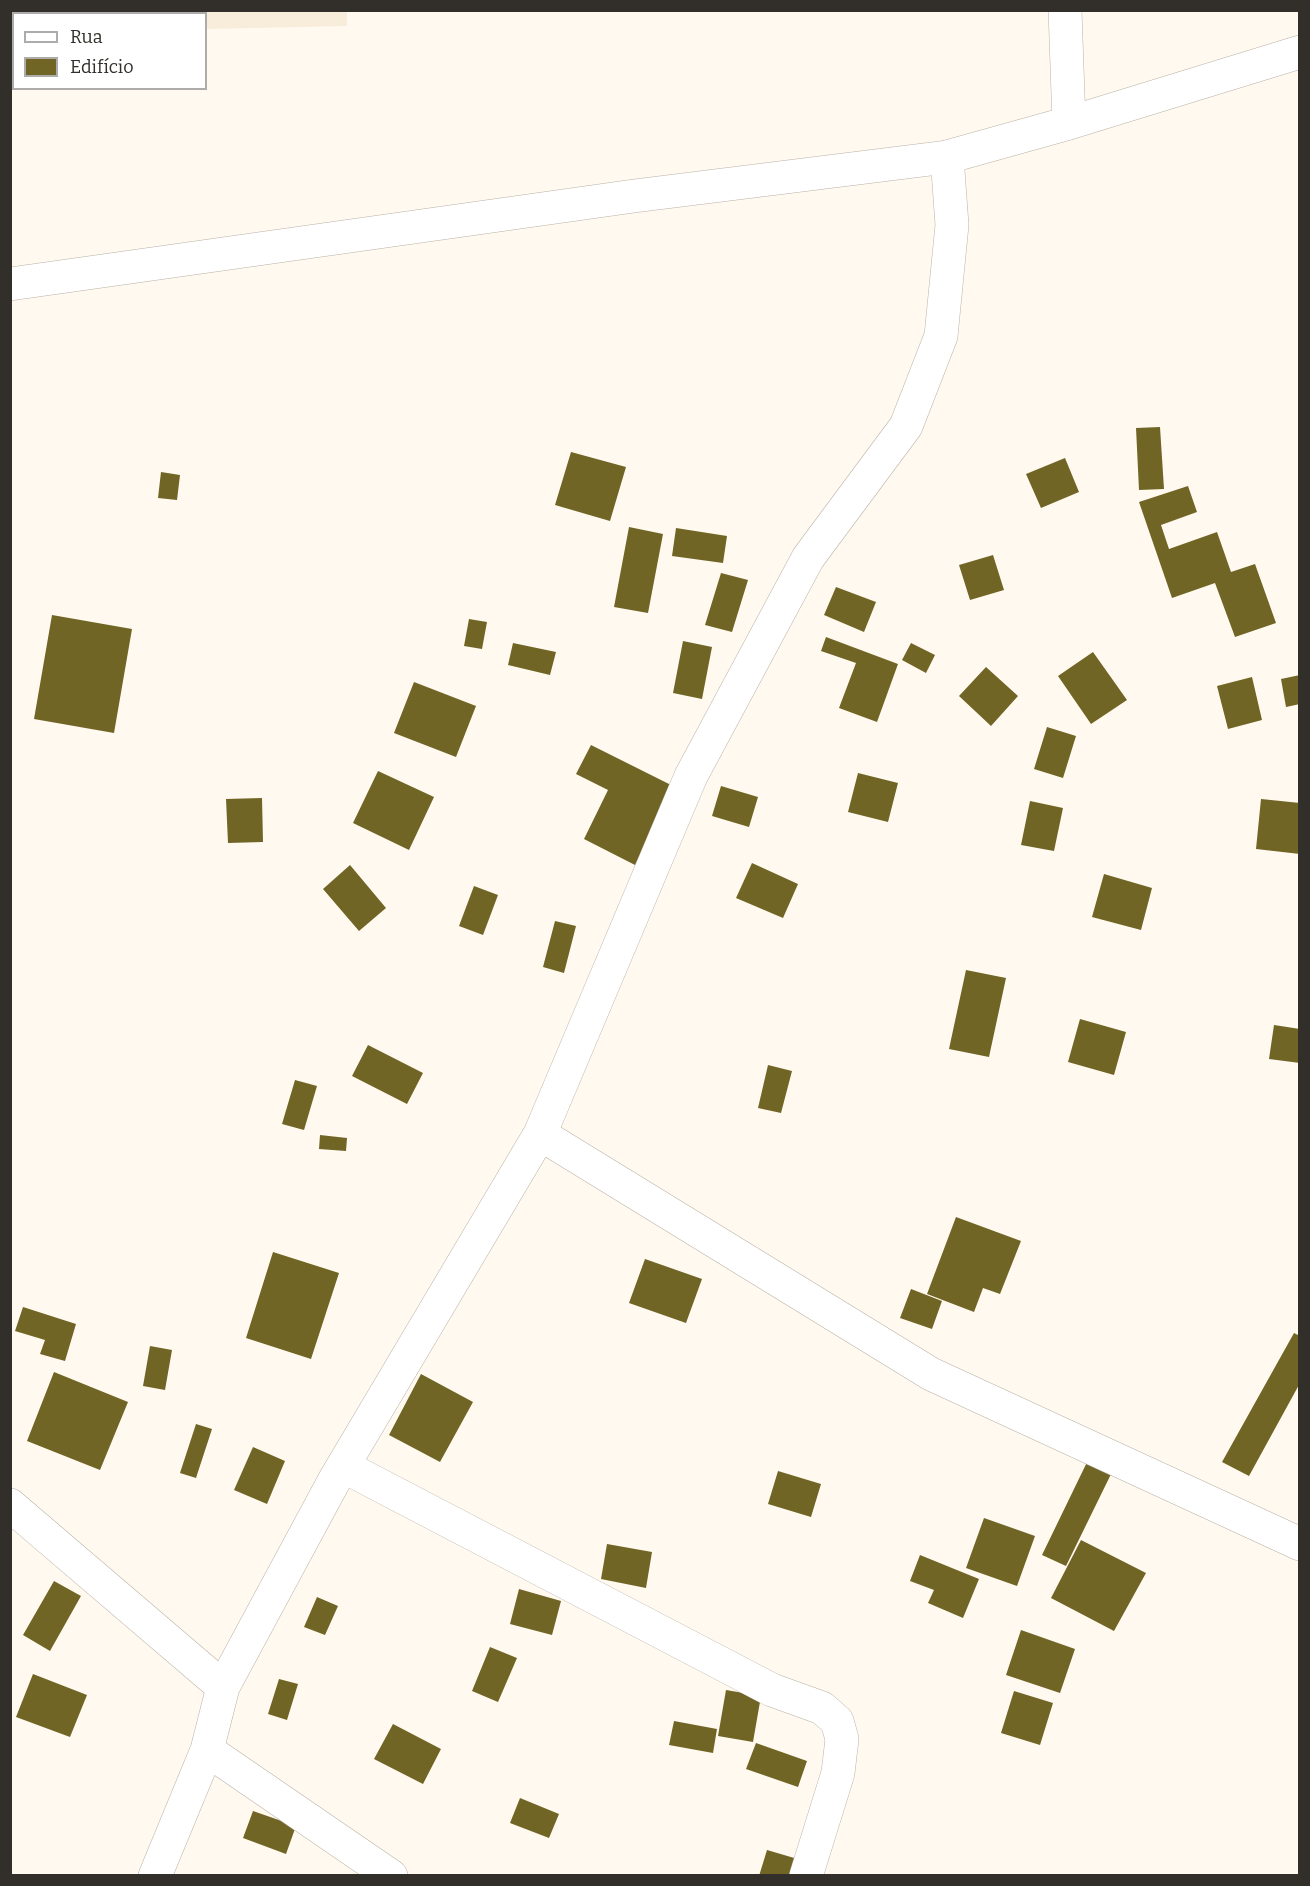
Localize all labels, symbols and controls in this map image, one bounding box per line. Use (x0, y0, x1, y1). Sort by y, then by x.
legend (12, 12, 207, 90)
text: Rua (70, 26, 103, 48)
text: Edifício (70, 56, 134, 78)

